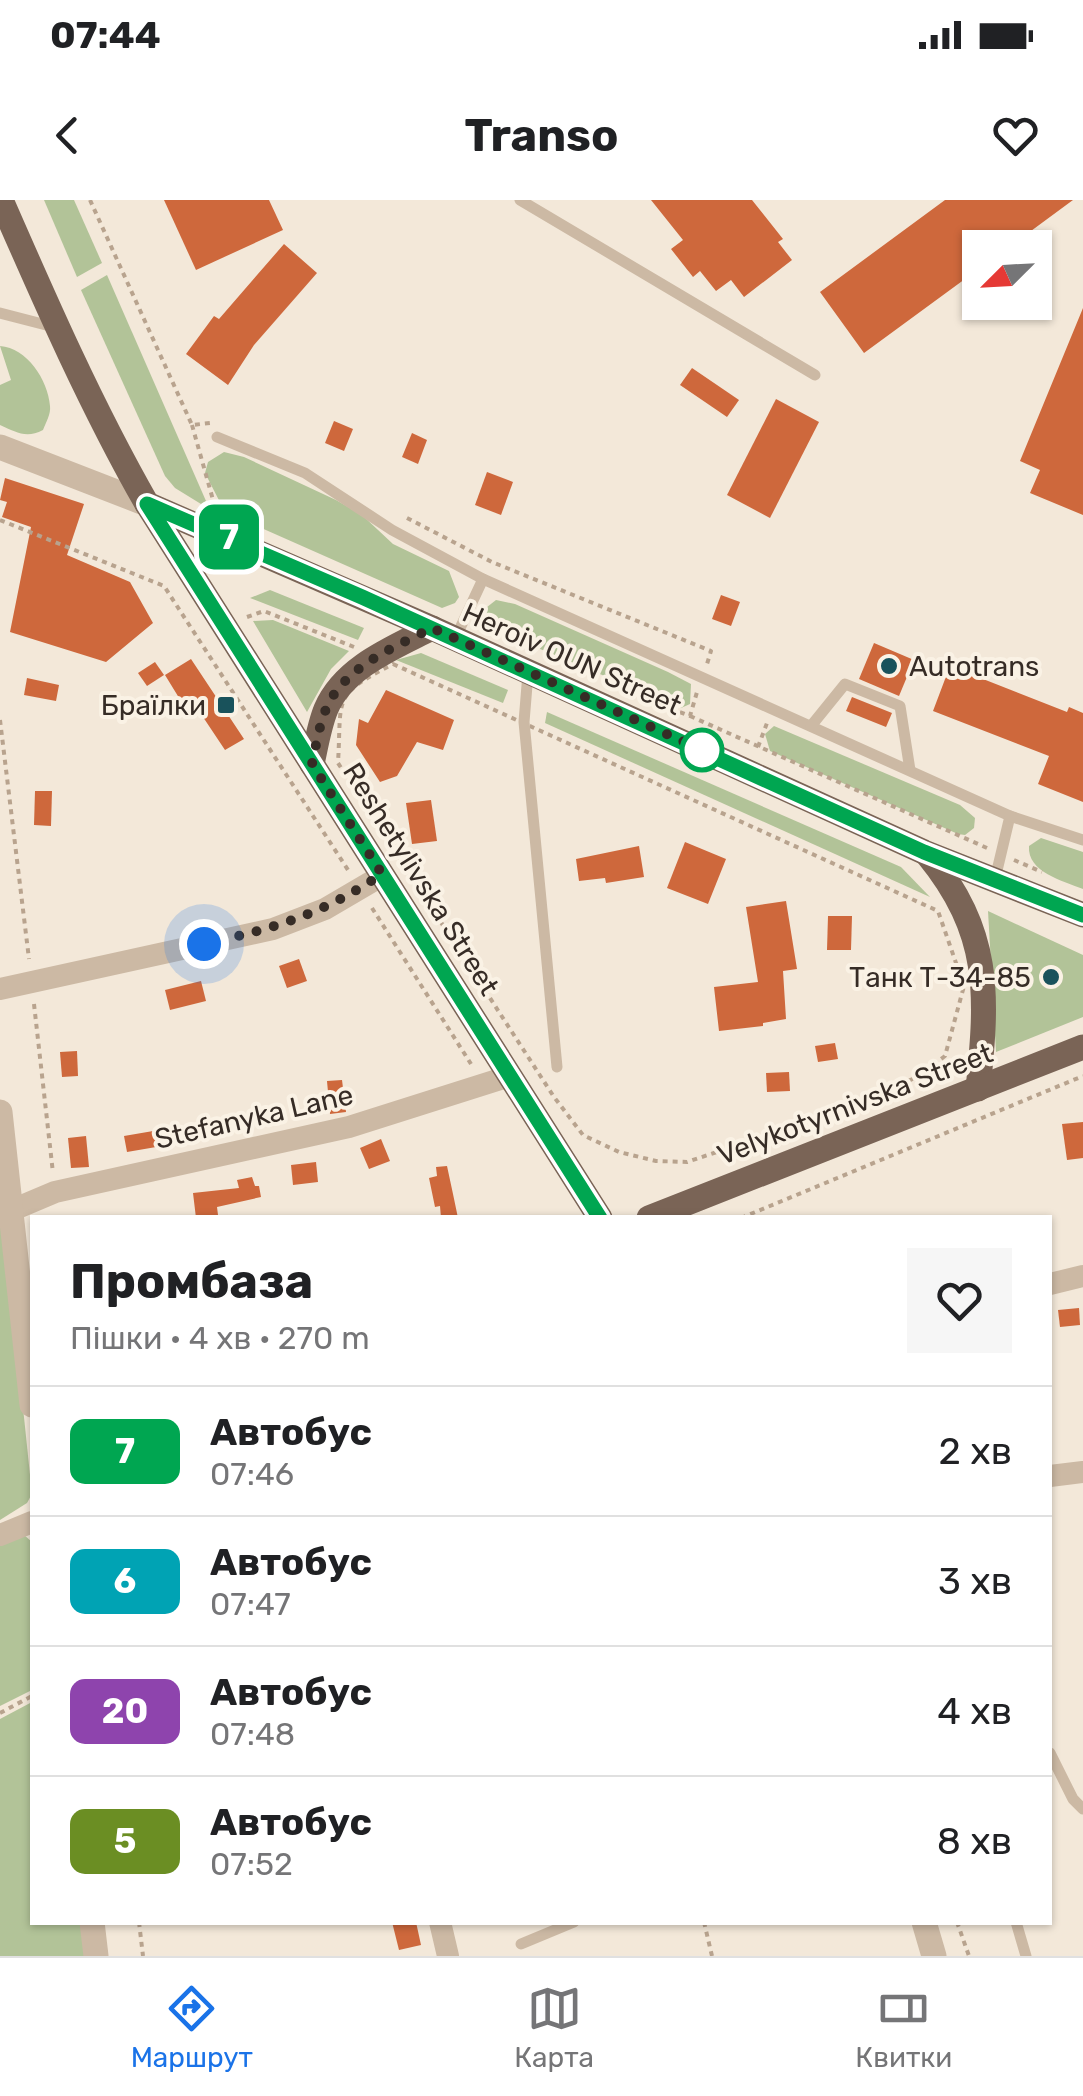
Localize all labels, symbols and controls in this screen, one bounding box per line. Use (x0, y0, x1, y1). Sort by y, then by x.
text: 07:44 (50, 12, 161, 58)
icon: back (40, 108, 95, 163)
icon: heart (988, 108, 1043, 163)
text: Transo (465, 109, 618, 162)
north arrow (962, 230, 1052, 320)
map controls (962, 230, 1052, 320)
line badge: 7 (196, 504, 262, 570)
text: 7 (219, 516, 239, 558)
street label: Heroiv OUN Street (457, 596, 687, 722)
place label: Autotrans (909, 650, 1039, 683)
marker: Autotrans (878, 655, 900, 677)
place label: Браїлки (101, 689, 206, 722)
marker: Браїлки (215, 694, 237, 716)
unlabelled marker (681, 729, 723, 771)
street label: Reshetylivska Street (336, 757, 506, 1001)
your location (179, 919, 229, 969)
place label: Танк Т-34-85 (849, 961, 1031, 994)
marker: Танк Т-34-85 (1040, 966, 1062, 988)
street label: Velykotyrnivska Street (713, 1036, 997, 1172)
street label: Stefanyka Lane (152, 1078, 356, 1156)
button: heart (907, 1248, 1012, 1353)
text: Промбаза (70, 1253, 313, 1310)
text: Пішки · 4 хв · 270 m (70, 1319, 370, 1357)
text: Автобус (210, 1409, 372, 1455)
text: 2 хв (939, 1428, 1012, 1474)
text: 7 (115, 1430, 135, 1472)
text: 07:46 (210, 1455, 294, 1493)
text: Автобус (210, 1539, 372, 1585)
text: 3 хв (938, 1558, 1012, 1604)
text: 6 (114, 1560, 136, 1602)
text: 07:47 (210, 1585, 291, 1623)
text: Автобус (210, 1669, 372, 1715)
text: 4 хв (937, 1688, 1012, 1734)
text: 20 (102, 1690, 148, 1732)
text: 07:48 (210, 1715, 295, 1753)
text: Автобус (210, 1799, 372, 1845)
text: 8 хв (937, 1818, 1012, 1864)
text: 5 (114, 1820, 136, 1862)
text: 07:52 (210, 1845, 293, 1883)
tab: Маршрут (131, 1981, 253, 2074)
tab: Карта (514, 1981, 594, 2074)
tab: Квитки (855, 1981, 952, 2074)

